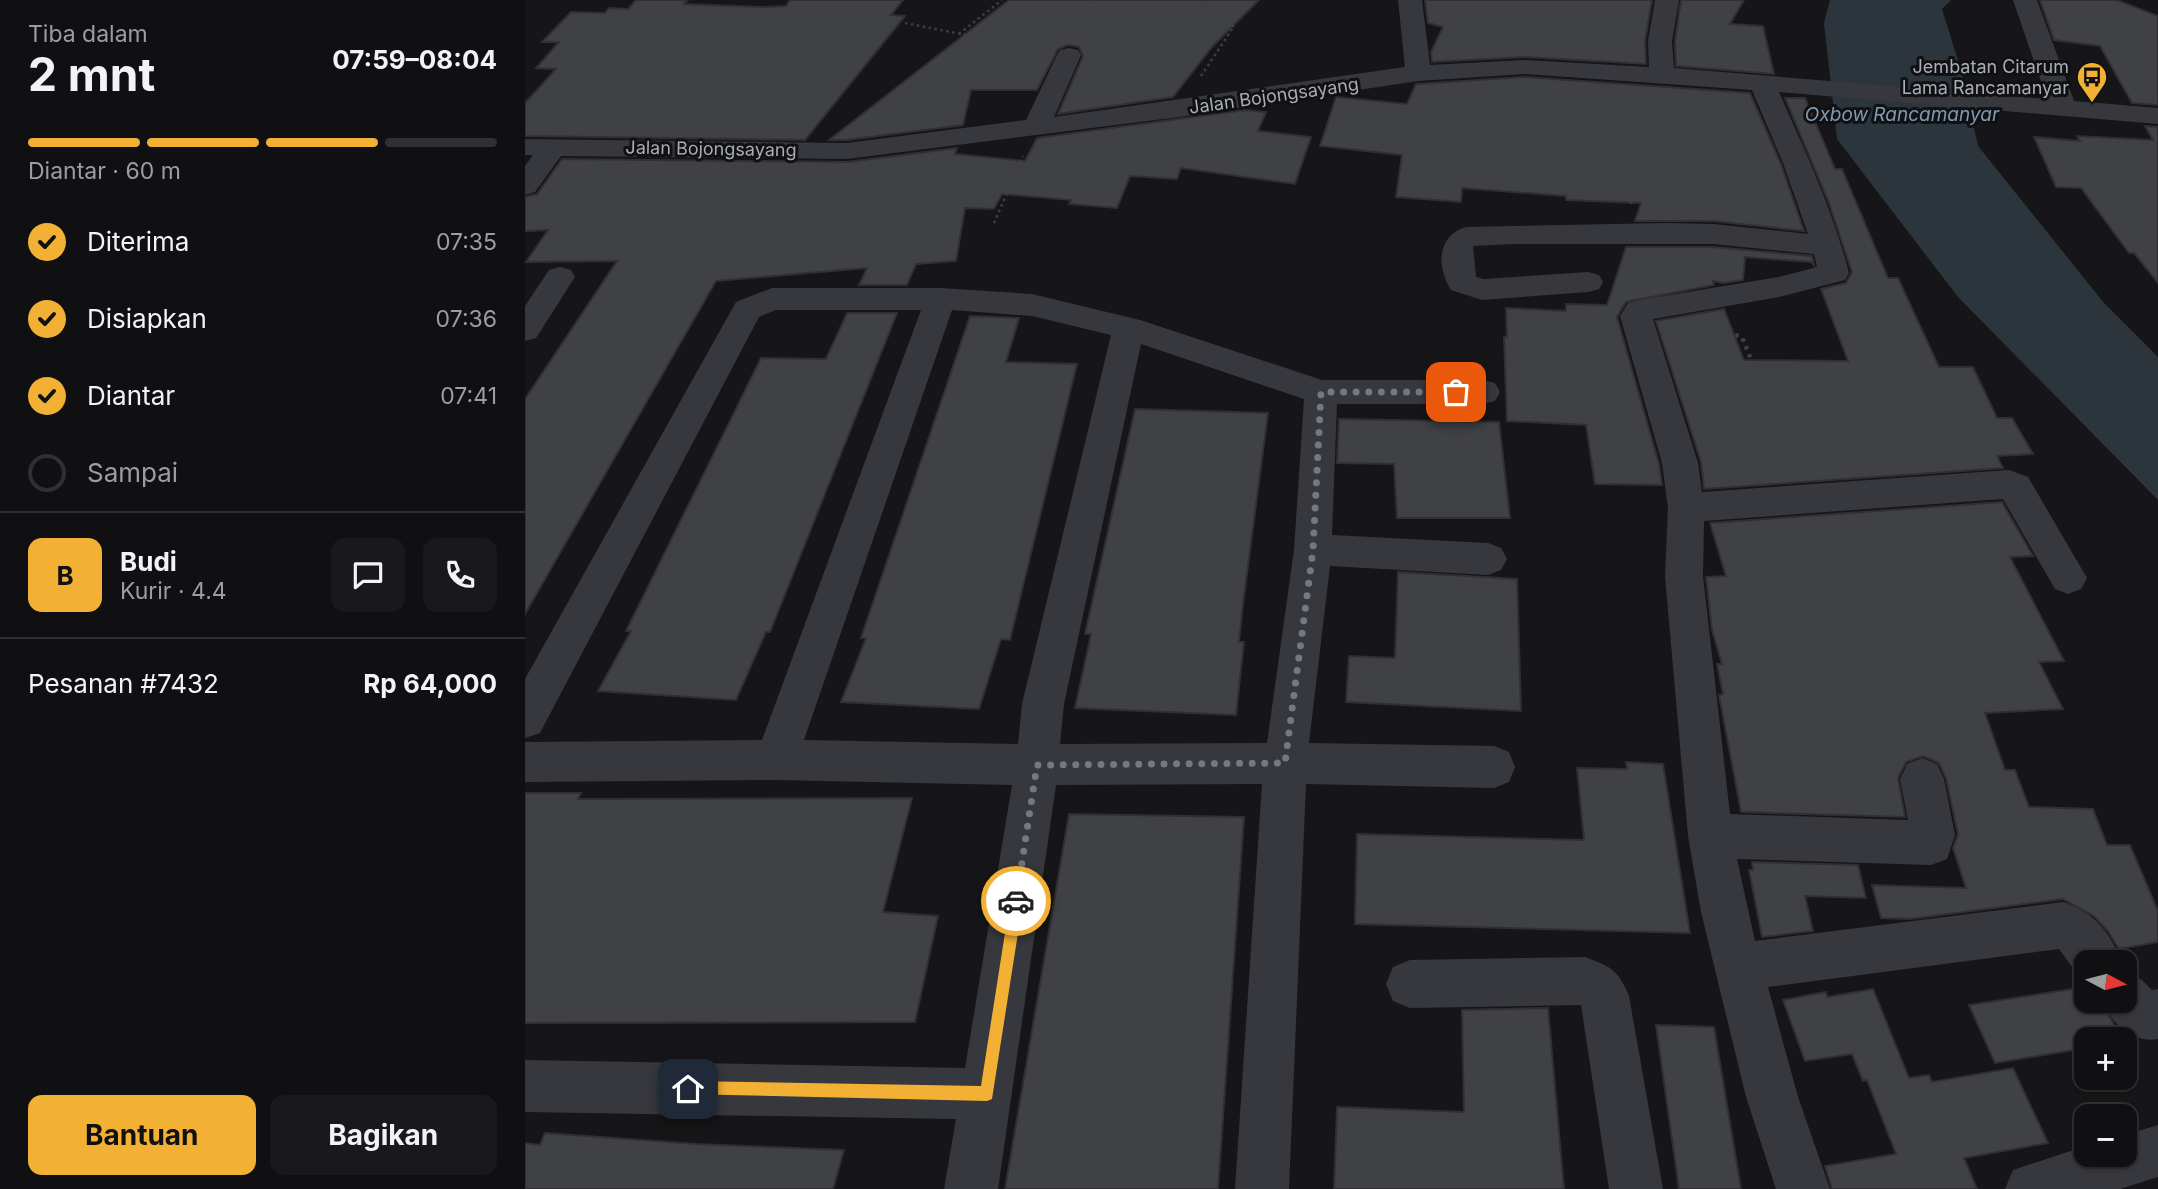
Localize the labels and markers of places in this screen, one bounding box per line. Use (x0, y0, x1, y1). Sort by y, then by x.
place label: Jembatan Citarum Lama Rancamanyar (1902, 56, 2069, 98)
bus stop icon: Jembatan Citarum Lama Rancamanyar (2075, 60, 2109, 104)
pin (1426, 362, 1486, 422)
pin (658, 1059, 718, 1119)

